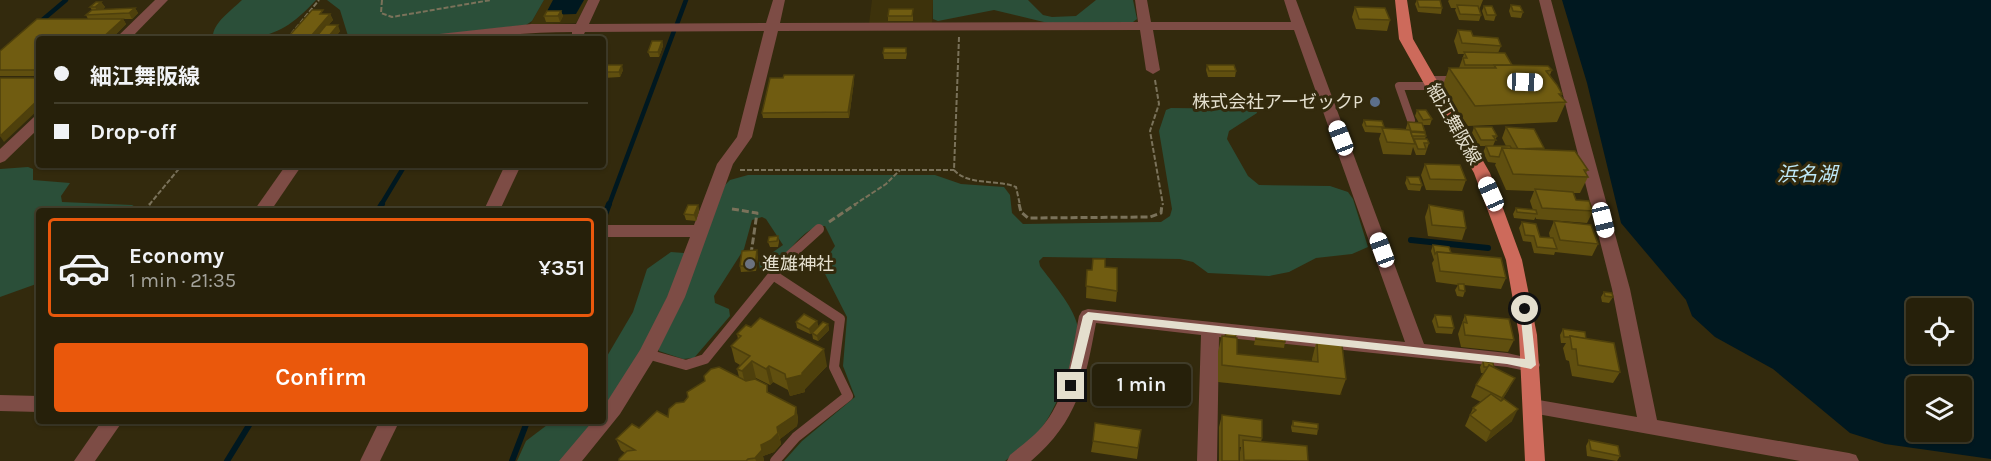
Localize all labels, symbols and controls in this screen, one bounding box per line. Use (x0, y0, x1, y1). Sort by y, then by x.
text: 細江舞阪線 (90, 64, 200, 90)
car (1507, 72, 1543, 92)
street label: 細江舞阪線 (1422, 80, 1486, 168)
place label: 株式会社アーゼックP (1192, 91, 1363, 113)
marker: 株式会社アーゼックP (1368, 95, 1382, 109)
car (1326, 118, 1356, 158)
text: Drop-off (90, 119, 176, 145)
water label: 浜名湖 (1777, 163, 1840, 186)
car (1475, 174, 1507, 214)
car (1590, 200, 1616, 240)
car (1367, 230, 1397, 270)
icon: car (57, 241, 111, 295)
text: Economy (129, 243, 224, 269)
place label: 進雄神社 (762, 253, 834, 275)
text: ¥351 (538, 255, 585, 281)
marker: 進雄神社 (743, 257, 757, 271)
text: 1 min · 21:35 (129, 269, 236, 292)
route start (1511, 295, 1538, 322)
map controls (1906, 298, 1972, 442)
button: locate (1906, 298, 1972, 364)
button: Confirm (54, 343, 588, 412)
callout: 1 min (1092, 365, 1191, 407)
route end (1057, 372, 1084, 399)
text: 1 min (1117, 373, 1166, 396)
button: layers (1906, 376, 1972, 442)

